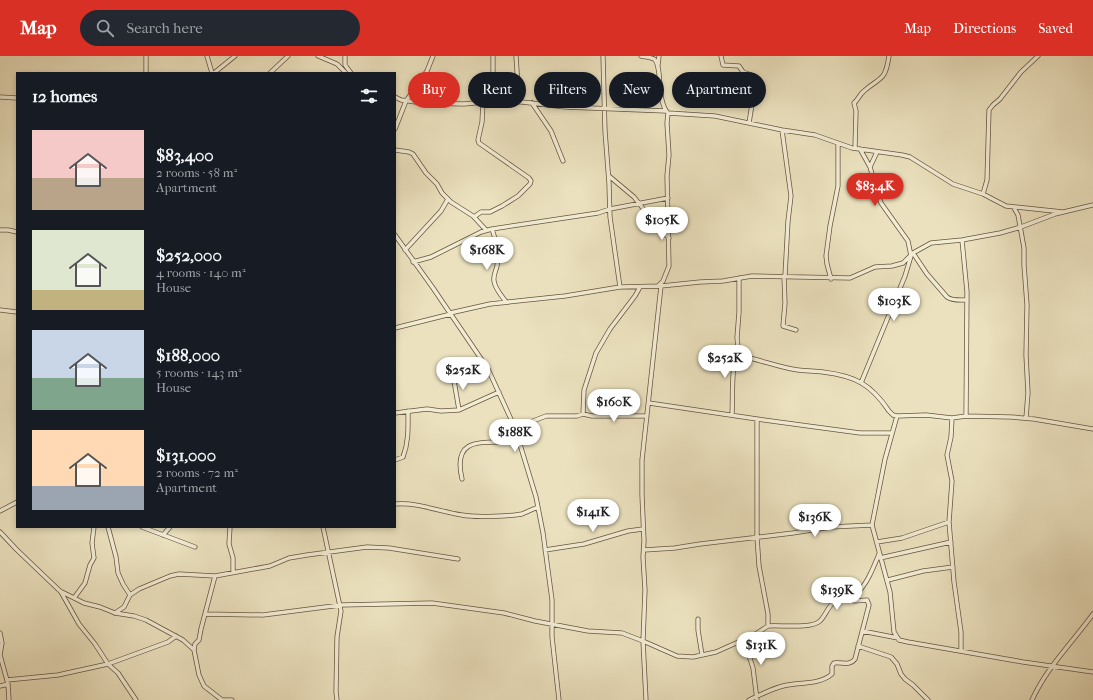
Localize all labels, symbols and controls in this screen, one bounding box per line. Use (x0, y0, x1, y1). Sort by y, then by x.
search box (80, 10, 360, 46)
text: Map (20, 17, 56, 39)
icon: search (94, 17, 116, 39)
text: Search here (126, 19, 203, 37)
text: Map (904, 20, 931, 37)
text: Directions (953, 20, 1016, 37)
text: Saved (1038, 20, 1073, 37)
chip: Buy (408, 72, 460, 108)
chip: Rent (468, 72, 526, 108)
chip: Filters (534, 72, 601, 108)
chip: New (609, 72, 664, 108)
chip: Apartment (672, 72, 766, 108)
icon: filters (358, 85, 380, 107)
text: 12 homes (32, 86, 97, 106)
text: $83,400 (156, 145, 214, 165)
icon: home (64, 146, 112, 194)
text: 2 rooms · 58 m² (156, 165, 237, 180)
pin: $83.4K (842, 173, 908, 207)
text: $83.4K (856, 178, 894, 193)
text: Apartment (156, 180, 217, 195)
pin: $105K (634, 207, 690, 241)
text: $105K (645, 212, 679, 227)
pin: $168K (459, 237, 515, 271)
text: $168K (470, 242, 504, 257)
text: $252,000 (156, 245, 222, 265)
icon: home (64, 246, 112, 294)
text: 4 rooms · 140 m² (156, 265, 246, 280)
text: House (156, 280, 191, 295)
pin: $103K (866, 288, 922, 322)
text: $103K (877, 293, 911, 308)
text: $188,000 (156, 345, 220, 365)
pin: $252K (697, 345, 753, 379)
icon: home (64, 346, 112, 394)
text: $252K (707, 350, 743, 365)
pin: $252K (435, 357, 491, 391)
text: $252K (445, 362, 481, 377)
text: 5 rooms · 143 m² (156, 365, 242, 380)
text: House (156, 380, 191, 395)
pin: $160K (586, 389, 642, 423)
text: $160K (596, 394, 632, 409)
pin: $188K (487, 419, 543, 453)
text: $188K (498, 424, 532, 439)
text: $131,000 (156, 445, 216, 465)
icon: home (64, 446, 112, 494)
text: 2 rooms · 72 m² (156, 465, 238, 480)
text: Apartment (156, 480, 217, 495)
pin: $141K (565, 499, 621, 533)
text: $141K (576, 504, 610, 519)
pin: $136K (787, 504, 843, 538)
text: $136K (798, 509, 832, 524)
pin: $139K (809, 577, 865, 611)
text: $139K (820, 582, 854, 597)
pin: $131K (733, 632, 789, 666)
text: $131K (745, 637, 777, 652)

